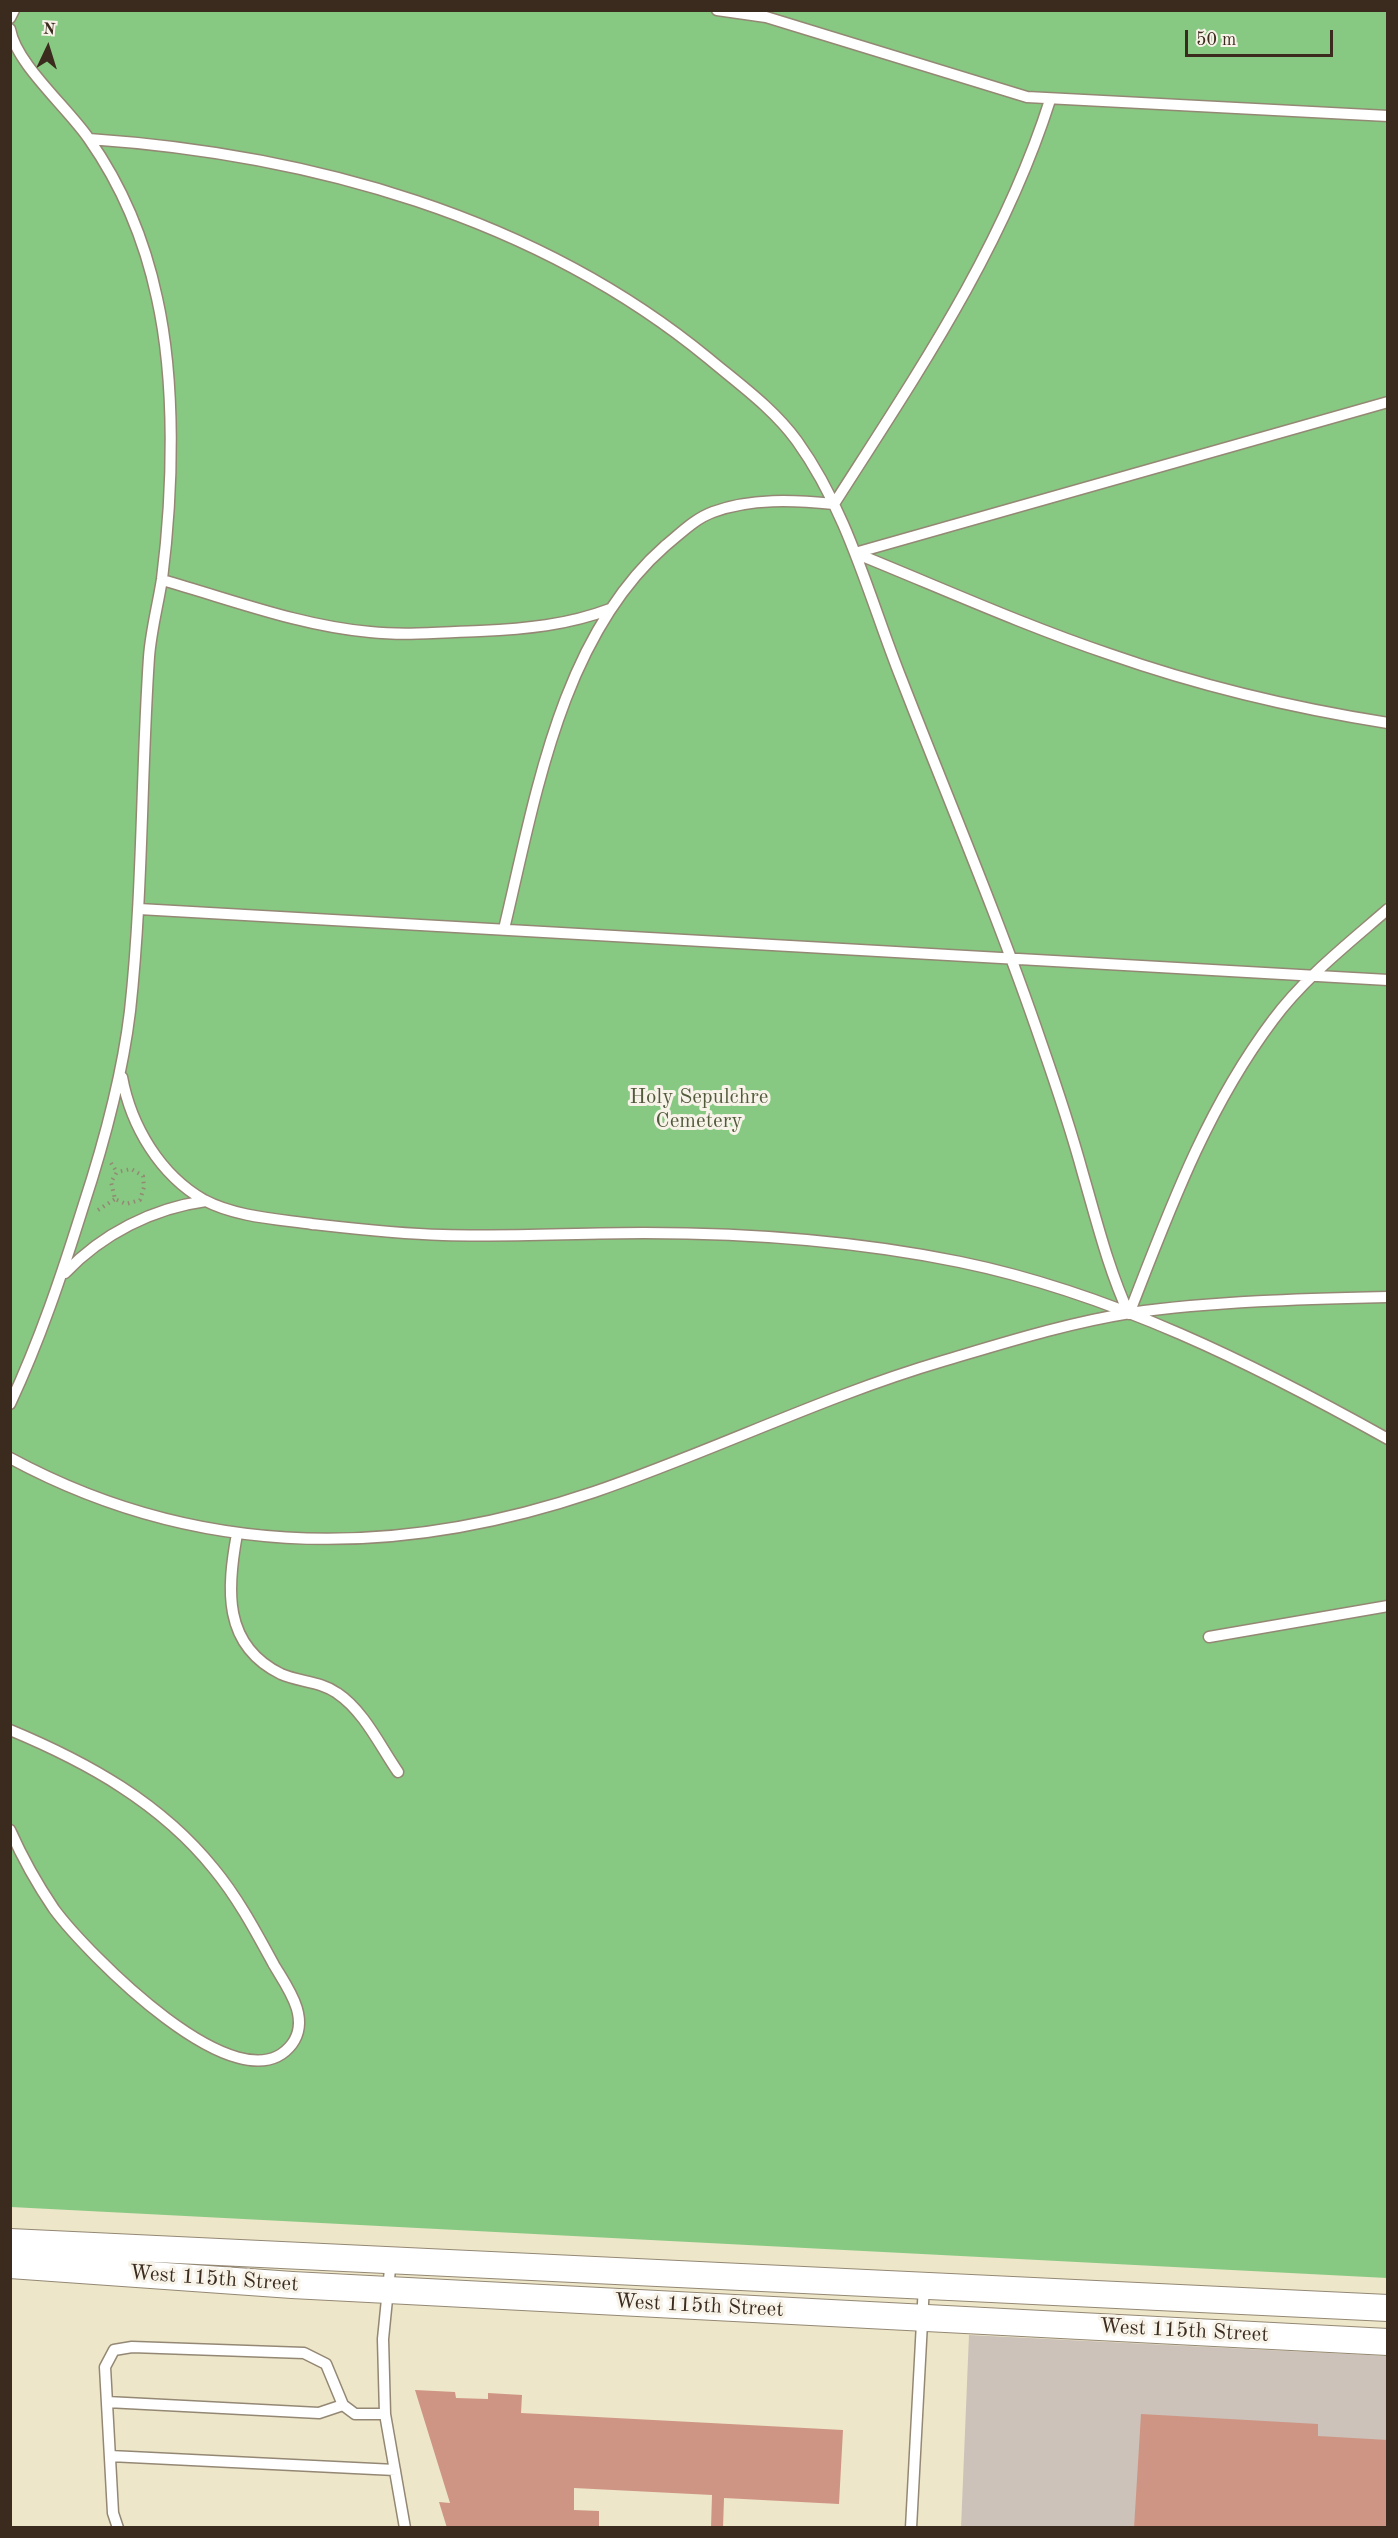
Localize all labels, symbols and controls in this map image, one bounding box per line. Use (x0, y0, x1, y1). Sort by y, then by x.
north arrow (18, 18, 78, 78)
scale bar (1188, 18, 1336, 56)
text: N (43, 22, 56, 38)
text: 50 m (1196, 31, 1236, 49)
park label: Holy Sepulchre Cemetery (630, 1084, 768, 1134)
street label: West 115th Street (129, 2261, 299, 2297)
street label: West 115th Street (614, 2289, 784, 2323)
street label: West 115th Street (1099, 2314, 1269, 2348)

